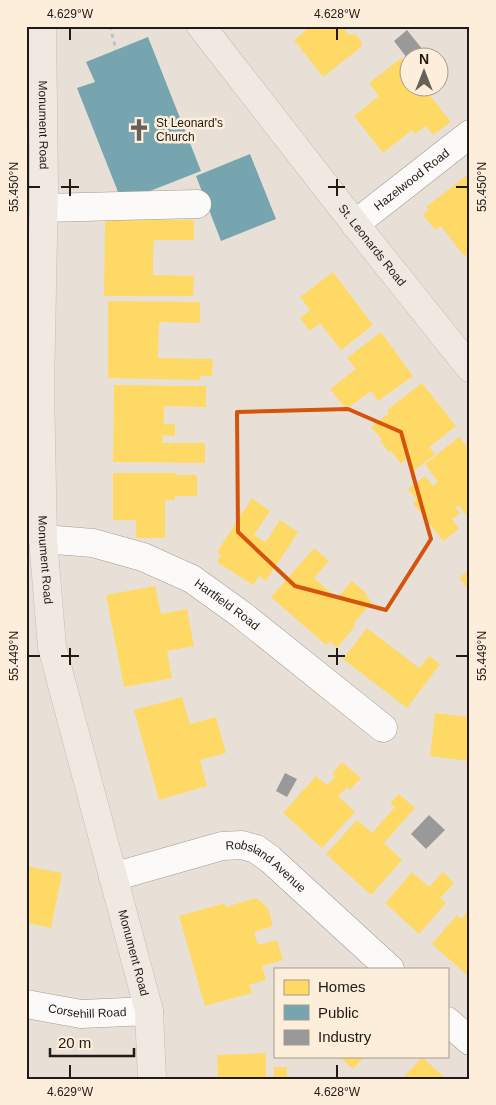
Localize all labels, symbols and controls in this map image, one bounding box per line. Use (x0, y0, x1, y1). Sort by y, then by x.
text: 4.629°W (47, 7, 94, 21)
text: 4.628°W (314, 7, 361, 21)
north arrow (398, 48, 448, 98)
text: N (419, 51, 429, 67)
street label: Monument Road (36, 80, 51, 170)
place label: St Leonard's Church (156, 116, 223, 144)
church icon: St Leonard's Church (126, 117, 152, 143)
street label: Hazelwood Road (371, 146, 452, 213)
text: 55.450°N (7, 162, 21, 212)
text: 55.450°N (475, 162, 489, 212)
street label: St. Leonards Road (335, 202, 409, 289)
street label: Monument Road (36, 515, 55, 605)
street label: Hartfield Road (192, 576, 262, 633)
text: 55.449°N (7, 631, 21, 681)
text: 55.449°N (475, 631, 489, 681)
street label: Robsland Avenue (225, 838, 309, 895)
street label: Monument Road (115, 908, 152, 998)
legend (274, 968, 448, 1058)
text: Homes (318, 978, 366, 995)
street label: Corsehill Road (47, 1001, 127, 1021)
text: Public (318, 1004, 359, 1021)
scale bar (50, 1025, 134, 1057)
text: Industry (318, 1028, 372, 1045)
text: 20 m (58, 1034, 91, 1051)
text: 4.629°W (47, 1085, 94, 1099)
text: 4.628°W (314, 1085, 361, 1099)

